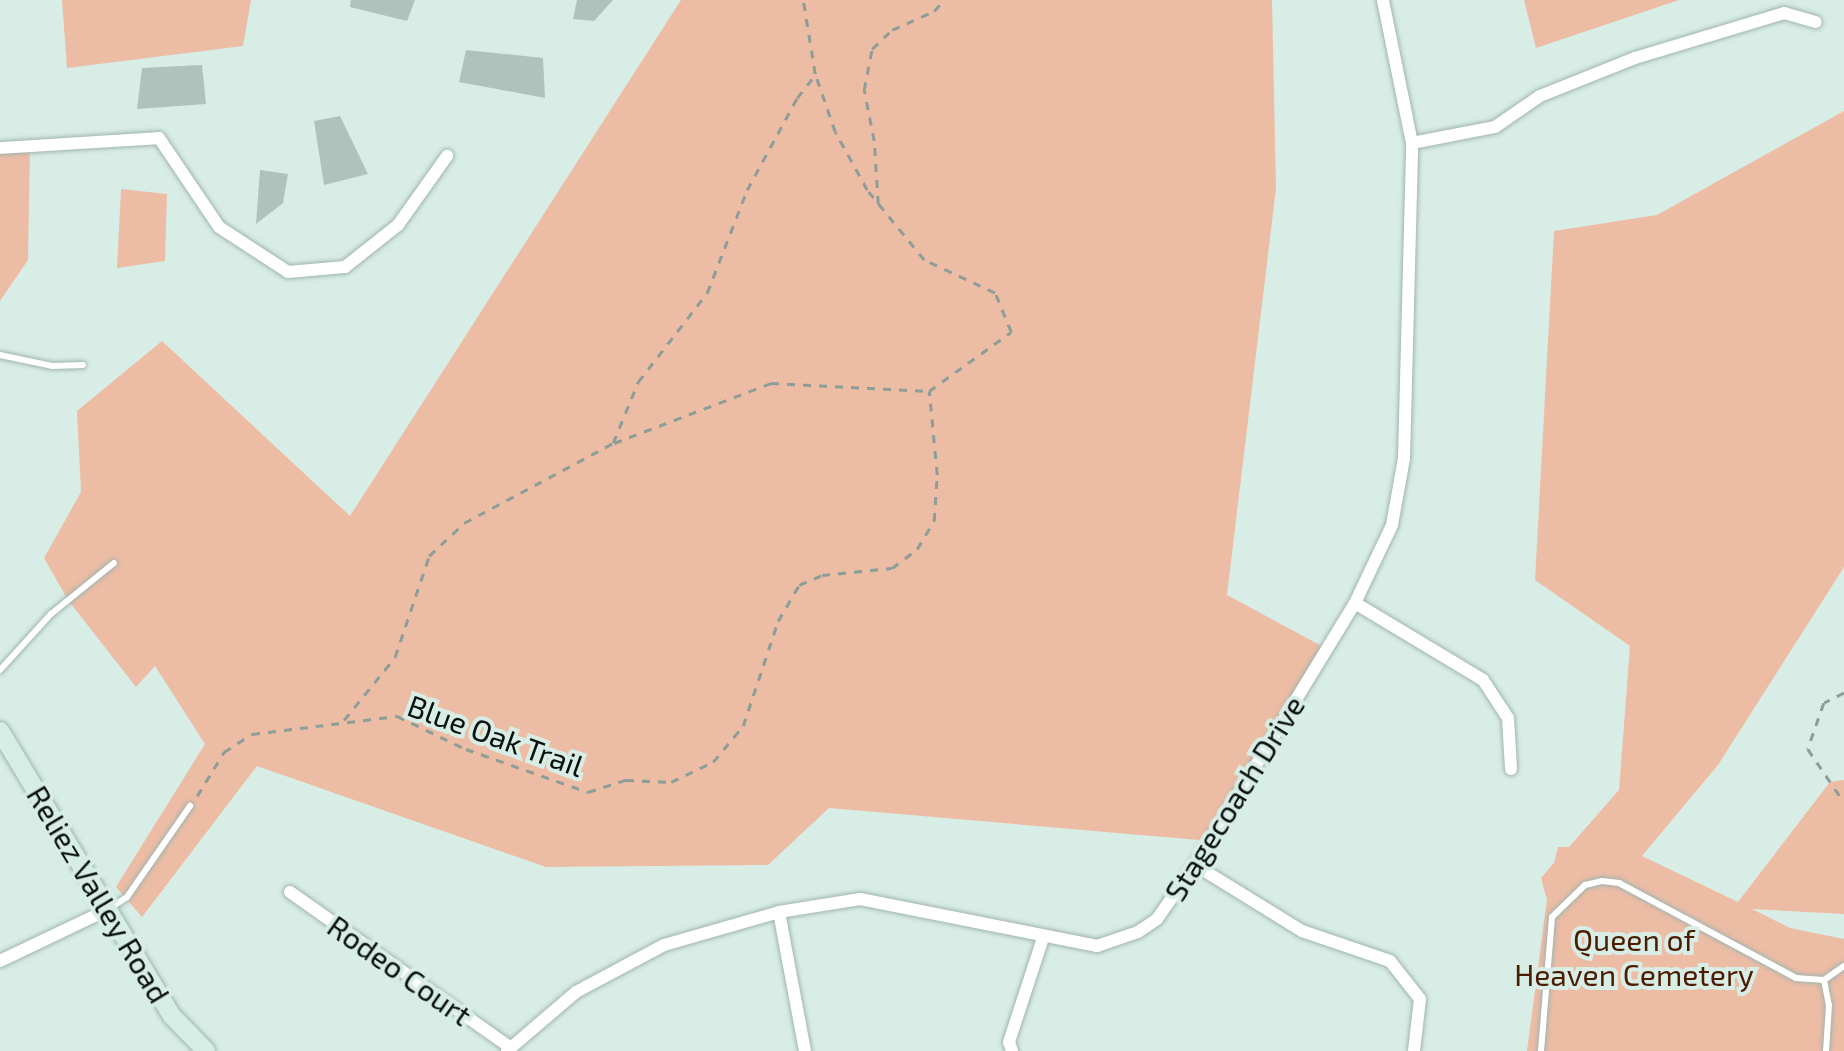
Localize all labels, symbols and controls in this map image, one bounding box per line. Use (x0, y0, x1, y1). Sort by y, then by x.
street label: Blue Oak Trail (403, 686, 589, 784)
street label: Stagecoach Drive (1156, 689, 1312, 907)
street label: Reliez Valley Road (20, 778, 178, 1010)
street label: Rodeo Court (321, 907, 479, 1033)
park label: Queen of Heaven Cemetery (1514, 921, 1754, 992)

